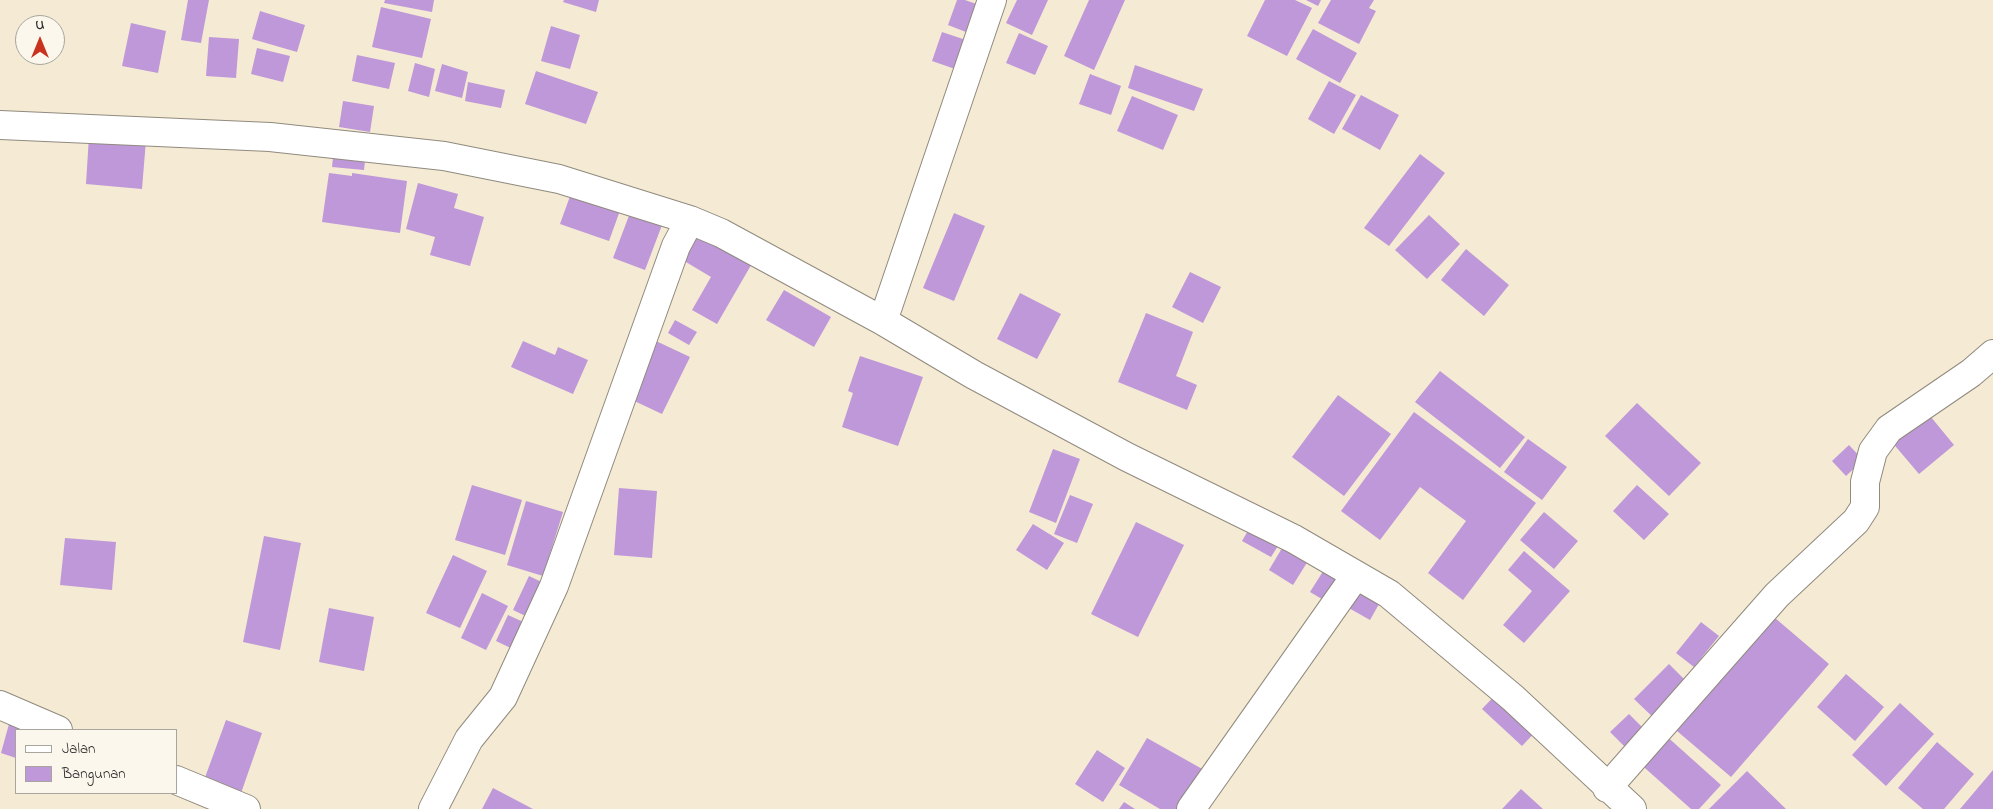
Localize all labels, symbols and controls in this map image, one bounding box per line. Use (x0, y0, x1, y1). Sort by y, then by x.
north arrow (15, 15, 65, 65)
text: U (36, 15, 44, 36)
legend (15, 729, 178, 794)
text: Jalan (62, 738, 95, 760)
text: Bangunan (62, 763, 126, 785)

